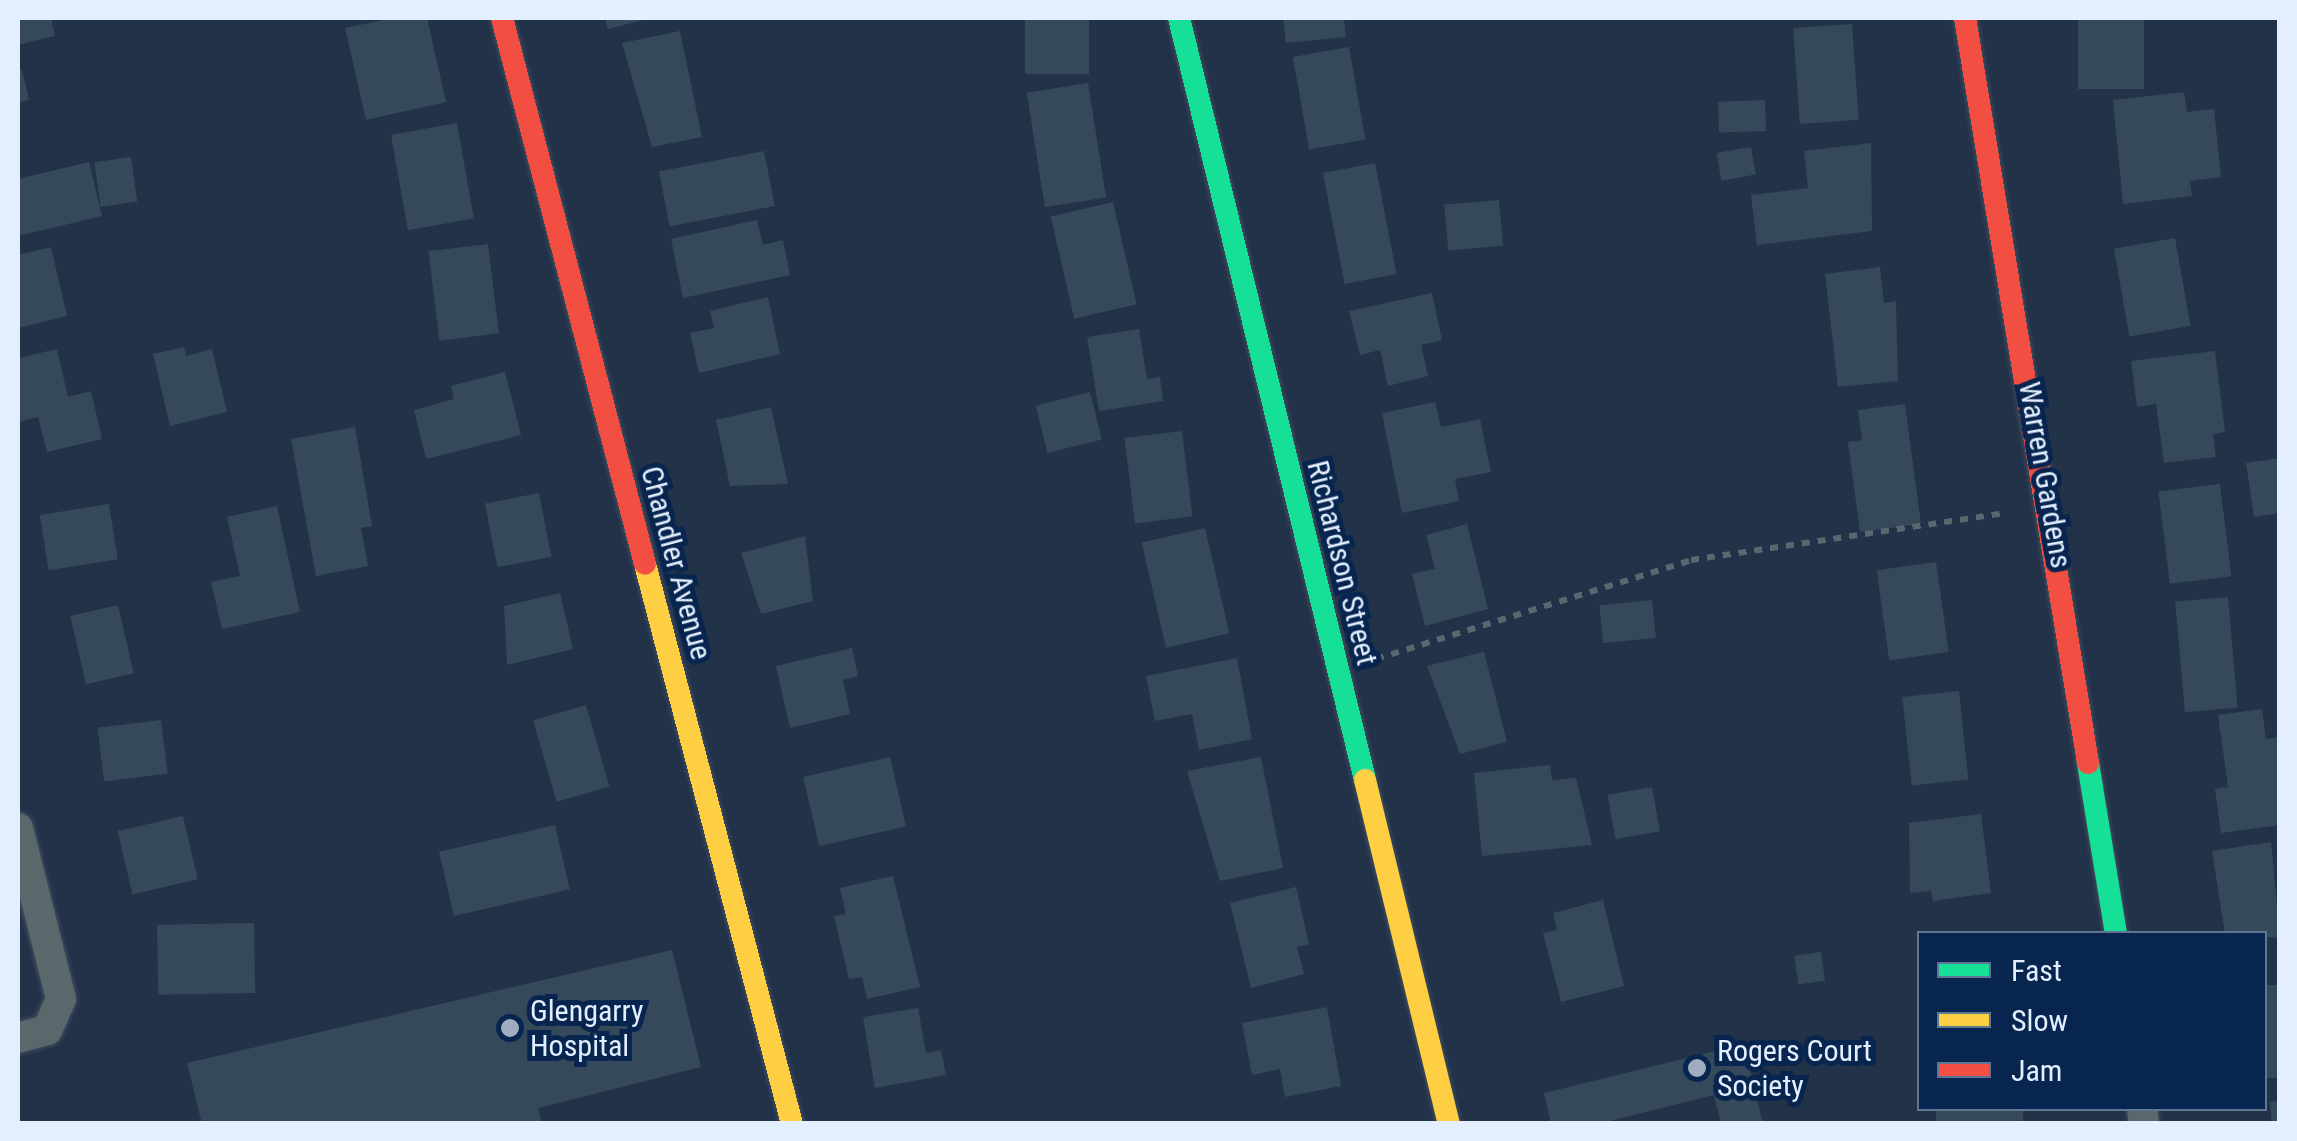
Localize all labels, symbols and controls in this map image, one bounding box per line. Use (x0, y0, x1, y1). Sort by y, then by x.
street label: Warren Gardens (2011, 379, 2079, 571)
street label: Richardson Street (1299, 457, 1385, 669)
street label: Chandler Avenue (633, 462, 719, 664)
legend (1917, 931, 2267, 1111)
text: Fast (2011, 953, 2062, 988)
place label: Glengarry Hospital (530, 993, 643, 1064)
text: Slow (2011, 1003, 2068, 1038)
marker: Glengarry Hospital (499, 1017, 521, 1039)
place label: Rogers Court Society (1717, 1033, 1872, 1104)
text: Jam (2011, 1053, 2062, 1088)
marker: Rogers Court Society (1686, 1057, 1708, 1079)

